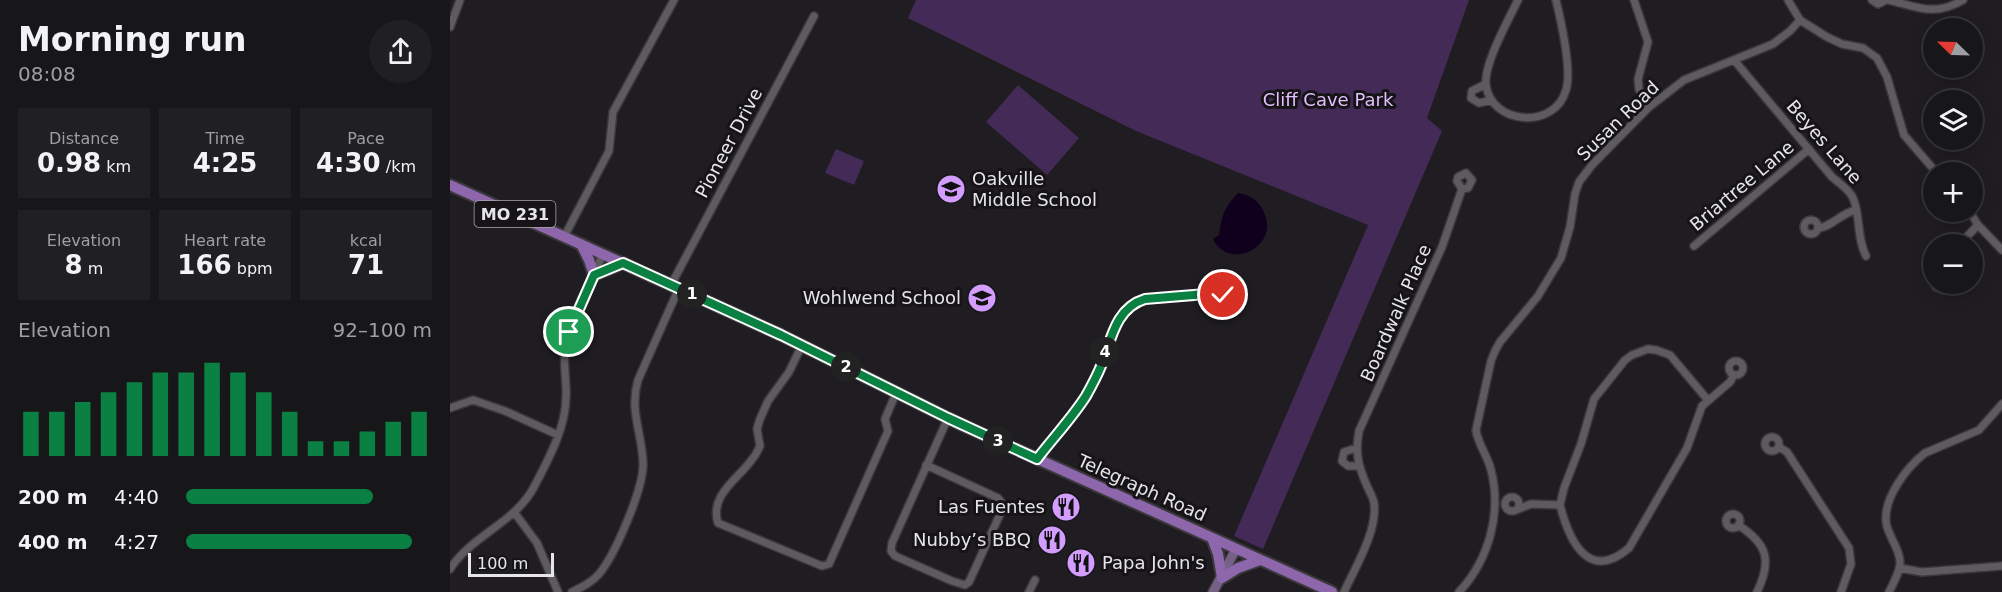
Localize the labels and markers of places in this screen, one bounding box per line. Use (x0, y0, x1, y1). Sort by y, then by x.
place label: Oakville Middle School (972, 168, 1097, 210)
school or university icon: Oakville Middle School (935, 173, 967, 205)
pin (1197, 269, 1248, 320)
pin: 1 (677, 279, 707, 309)
school or university icon: Wohlwend School (966, 282, 998, 314)
place label: Wohlwend School (803, 287, 961, 308)
pin (543, 306, 594, 357)
pin: 4 (1090, 337, 1120, 367)
pin: 2 (831, 352, 861, 382)
pin: 3 (983, 426, 1013, 456)
restaurant icon: Las Fuentes (1050, 491, 1082, 523)
place label: Las Fuentes (938, 496, 1045, 517)
restaurant icon: Nubby’s BBQ (1036, 524, 1068, 556)
place label: Nubby’s BBQ (913, 529, 1031, 550)
restaurant icon: Papa John's (1065, 547, 1097, 579)
place label: Papa John's (1102, 552, 1205, 573)

